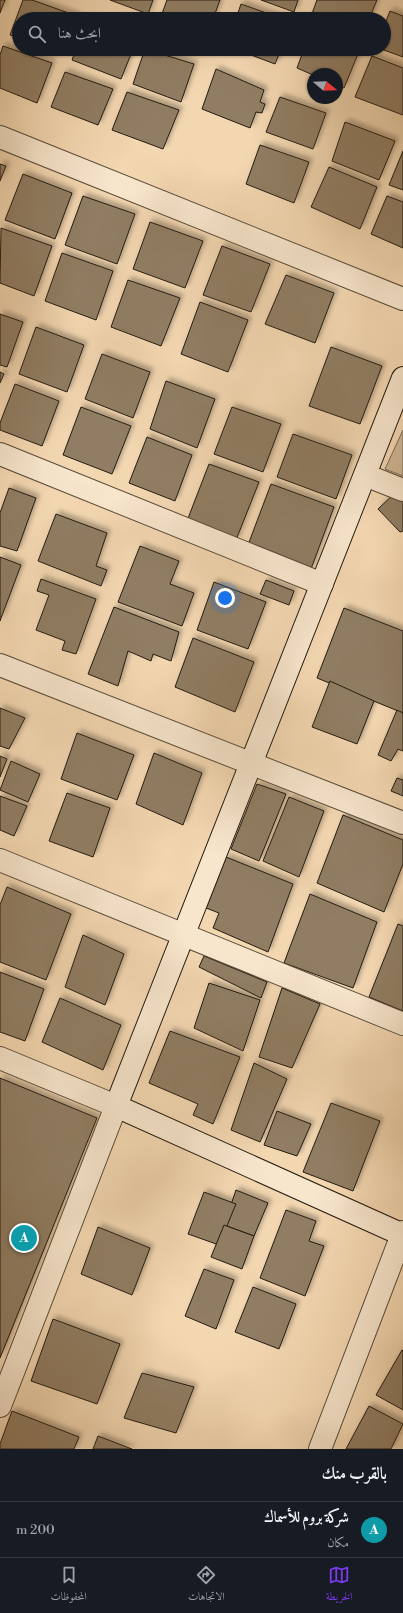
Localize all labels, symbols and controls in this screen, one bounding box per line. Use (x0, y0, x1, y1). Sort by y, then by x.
search box (12, 12, 391, 56)
icon: search (26, 23, 48, 45)
text: ابحث هنا (58, 24, 101, 43)
north arrow (307, 68, 343, 104)
your location (215, 588, 235, 608)
pin: A (11, 1223, 37, 1253)
text: بالقرب منك (321, 1463, 387, 1485)
text: شركة بروم للأسماك (264, 1508, 349, 1527)
text: 200 m (16, 1522, 55, 1538)
text: A (369, 1522, 379, 1538)
text: مكان (327, 1535, 349, 1551)
tab: المحفوظات (51, 1564, 87, 1607)
tab: الاتجاهات (188, 1564, 225, 1607)
tab: الخريطة (326, 1564, 352, 1607)

